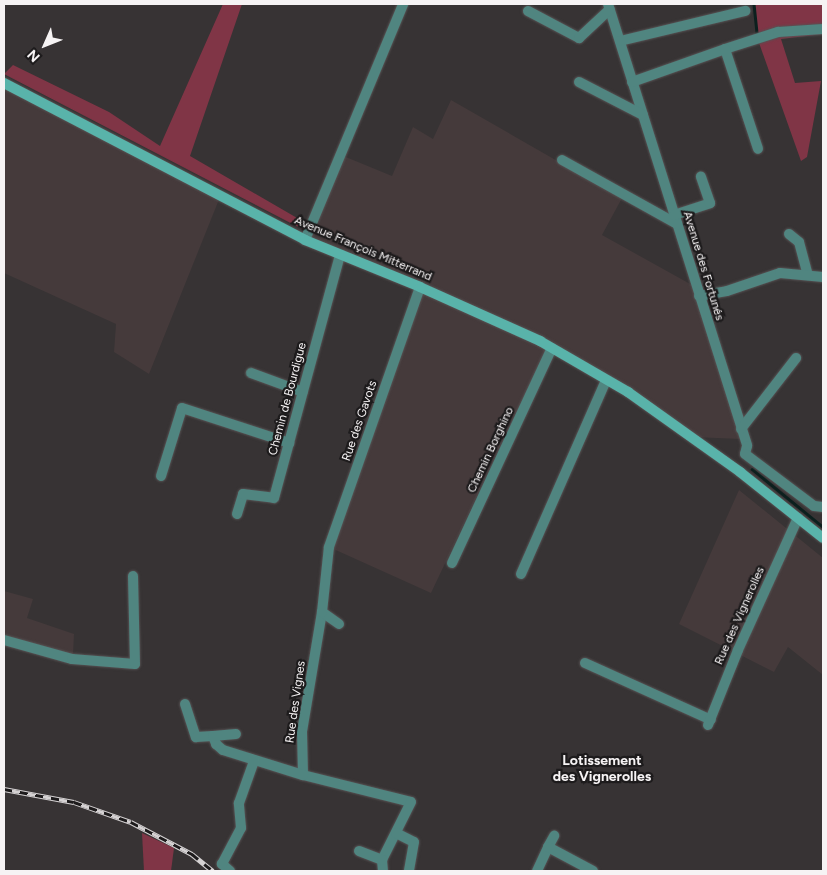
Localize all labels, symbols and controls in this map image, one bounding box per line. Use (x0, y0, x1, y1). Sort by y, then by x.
north arrow (20, 20, 70, 70)
text: N (24, 46, 44, 66)
street label: Avenue des Fortunés (680, 210, 726, 322)
street label: Avenue François Mitterrand (292, 213, 434, 285)
street label: Chemin de Bourdigue (266, 341, 310, 457)
street label: Rue des Gavots (339, 379, 381, 463)
street label: Chemin Borghino (465, 405, 517, 495)
street label: Rue des Vignerolles (712, 565, 768, 667)
street label: Rue des Vignes (283, 660, 309, 744)
district label: Lotissement des Vignerolles (553, 753, 651, 786)

